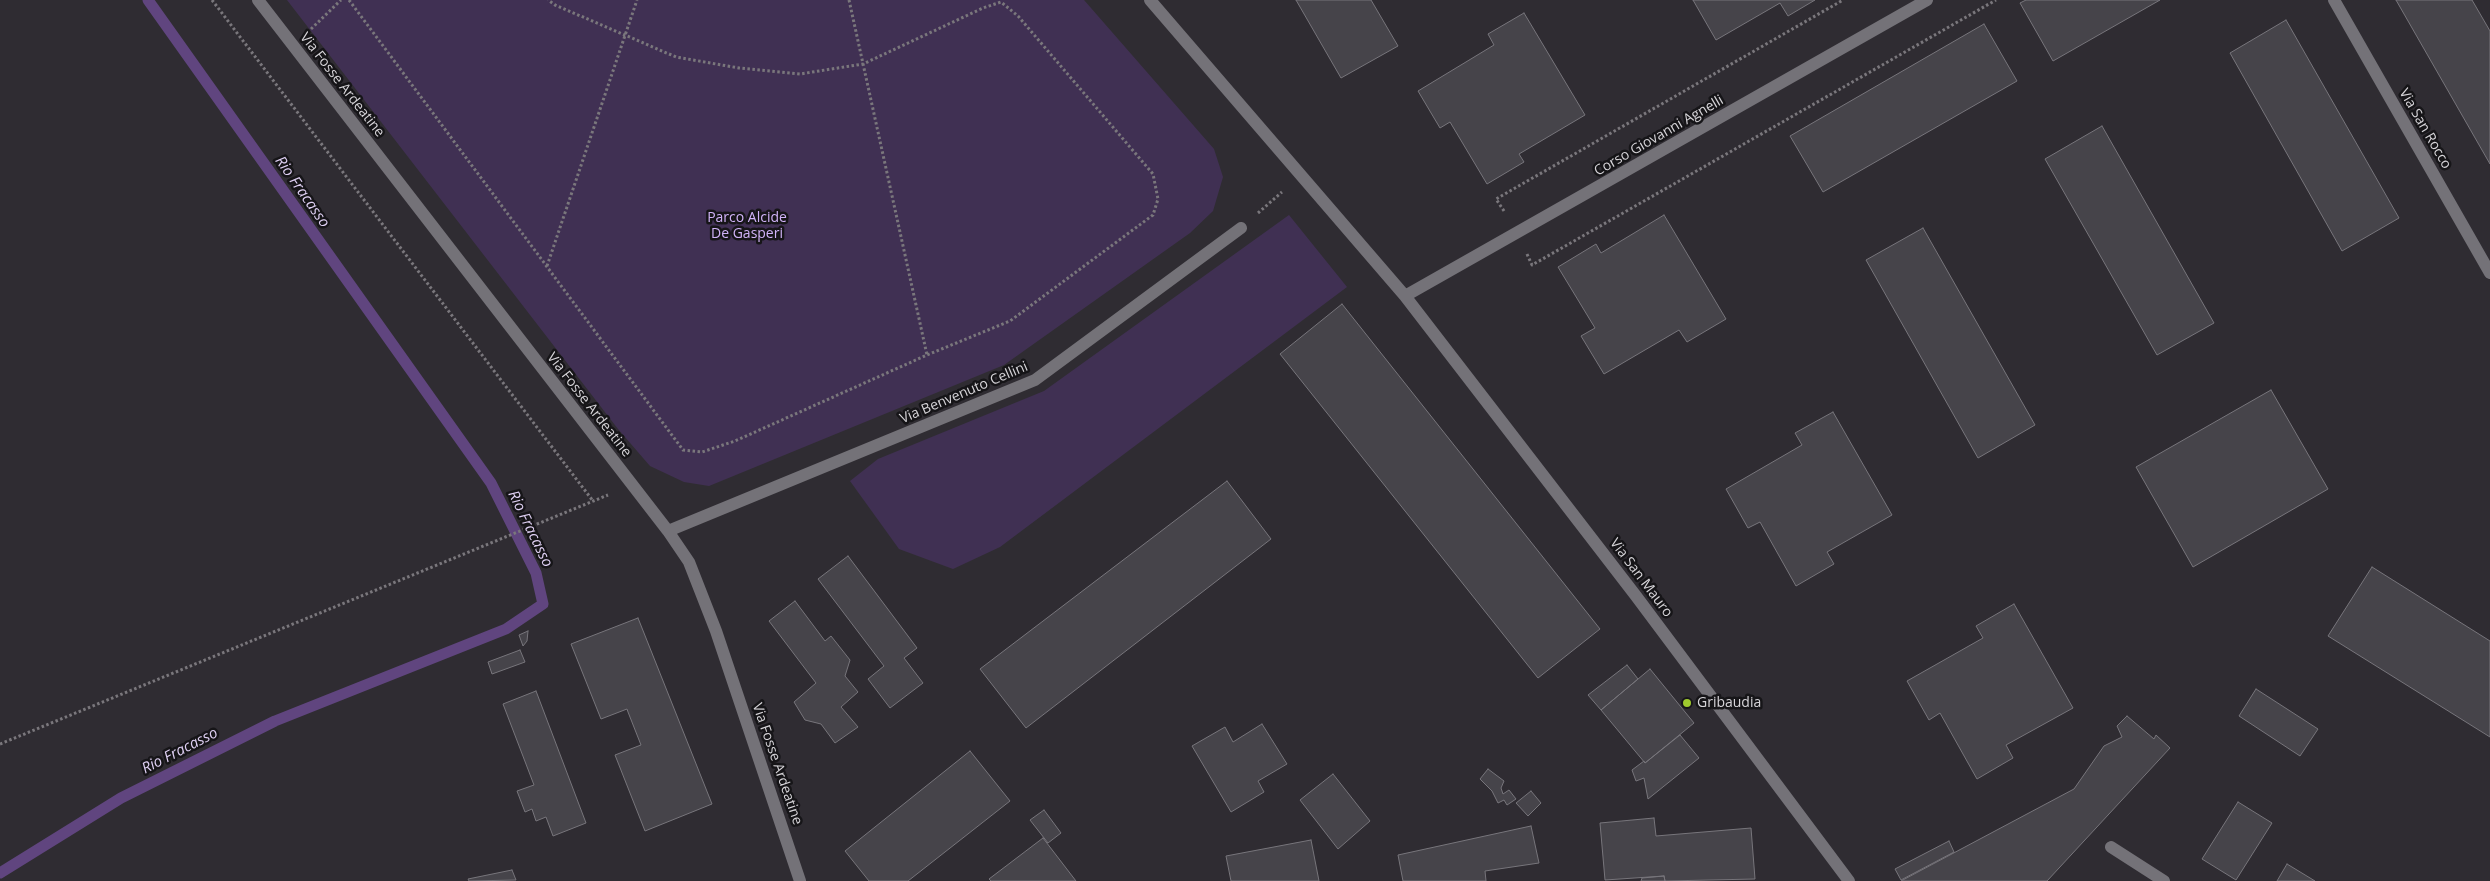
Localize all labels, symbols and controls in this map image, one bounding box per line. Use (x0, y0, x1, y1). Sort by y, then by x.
street label: Via Fosse Ardeatine (296, 30, 388, 140)
street label: Via San Rocco (2395, 86, 2455, 172)
street label: Corso Giovanni Agnelli (1591, 92, 1727, 180)
water label: Rio Fracasso (271, 153, 333, 231)
park label: Parco Alcide De Gasperi (707, 210, 787, 242)
street label: Via Fosse Ardeatine (543, 350, 635, 460)
street label: Via Benvenuto Cellini (898, 358, 1030, 428)
water label: Rio Fracasso (504, 488, 556, 570)
street label: Via San Mauro (1606, 535, 1676, 621)
place label: Gribaudia (1697, 695, 1761, 711)
marker: Gribaudia (1681, 697, 1693, 709)
street label: Via Fosse Ardeatine (748, 701, 806, 827)
water label: Rio Fracasso (139, 724, 221, 778)

